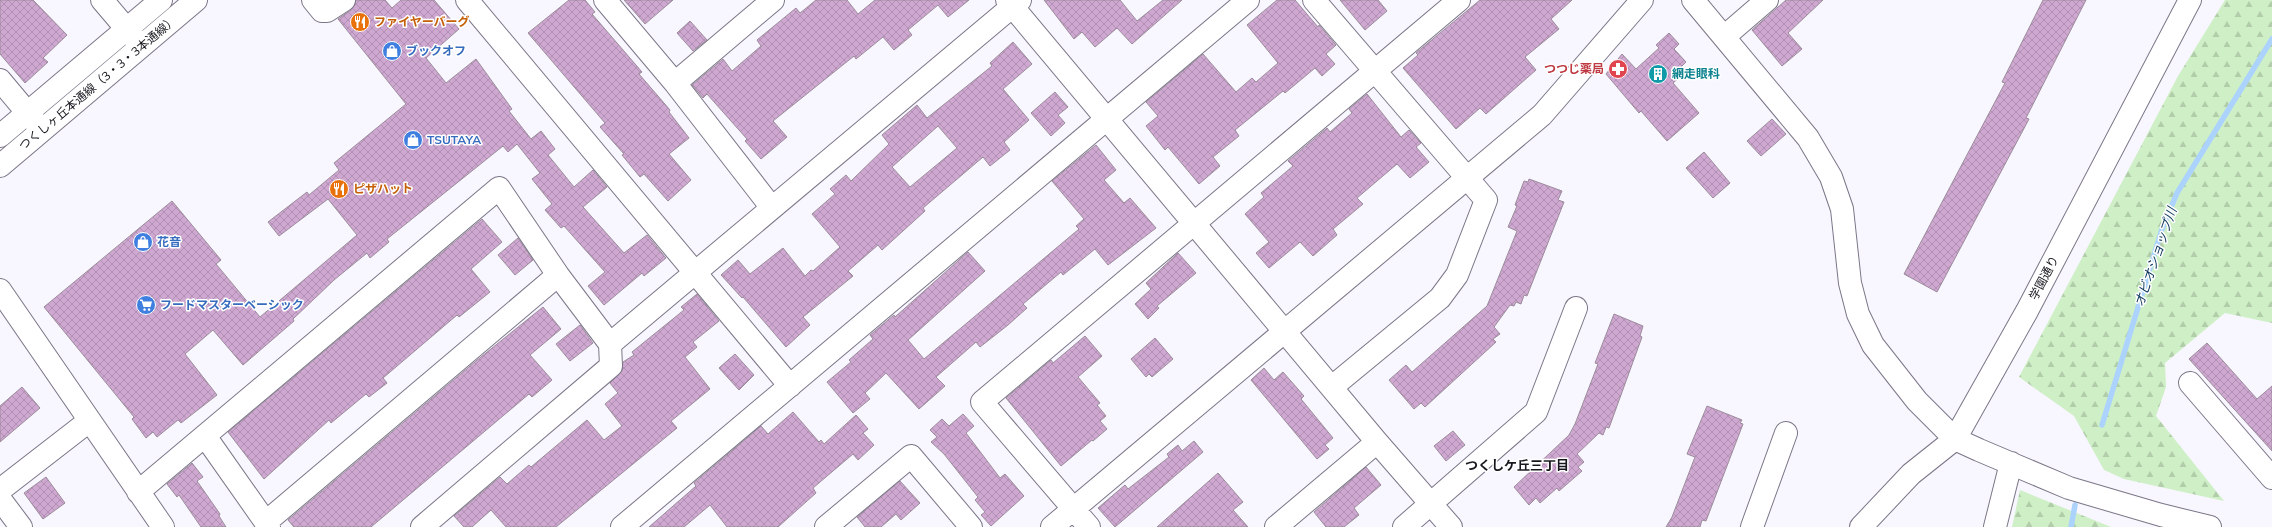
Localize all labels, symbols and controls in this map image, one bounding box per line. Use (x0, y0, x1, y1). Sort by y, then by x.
restaurant icon: ファイヤーバーグ (349, 11, 371, 33)
street label: つくしヶ丘本通線（3・3・3本通線） (16, 12, 180, 153)
place label: ファイヤーバーグ (374, 14, 470, 29)
shop icon: ブックオフ (381, 40, 403, 62)
place label: ブックオフ (406, 43, 466, 58)
pharmacy icon: つつじ薬局 (1607, 58, 1629, 80)
place label: つつじ薬局 (1544, 61, 1604, 76)
building icon: 網走眼科 (1647, 63, 1669, 85)
place label: 網走眼科 (1672, 66, 1720, 81)
shop icon: TSUTAYA (402, 129, 424, 151)
place label: TSUTAYA (427, 132, 481, 147)
restaurant icon: ピザハット (328, 178, 350, 200)
place label: ピザハット (353, 181, 413, 196)
water label: オビオショップ川 (2131, 203, 2180, 309)
shop icon: 花音 (132, 231, 154, 253)
place label: 花音 (157, 234, 181, 249)
street label: 学園通り (2026, 253, 2061, 302)
supermarket icon: フードマスターベーシック (135, 294, 157, 316)
place label: フードマスターベーシック (160, 297, 304, 312)
district label: つくしケ丘三丁目 (1465, 457, 1569, 473)

